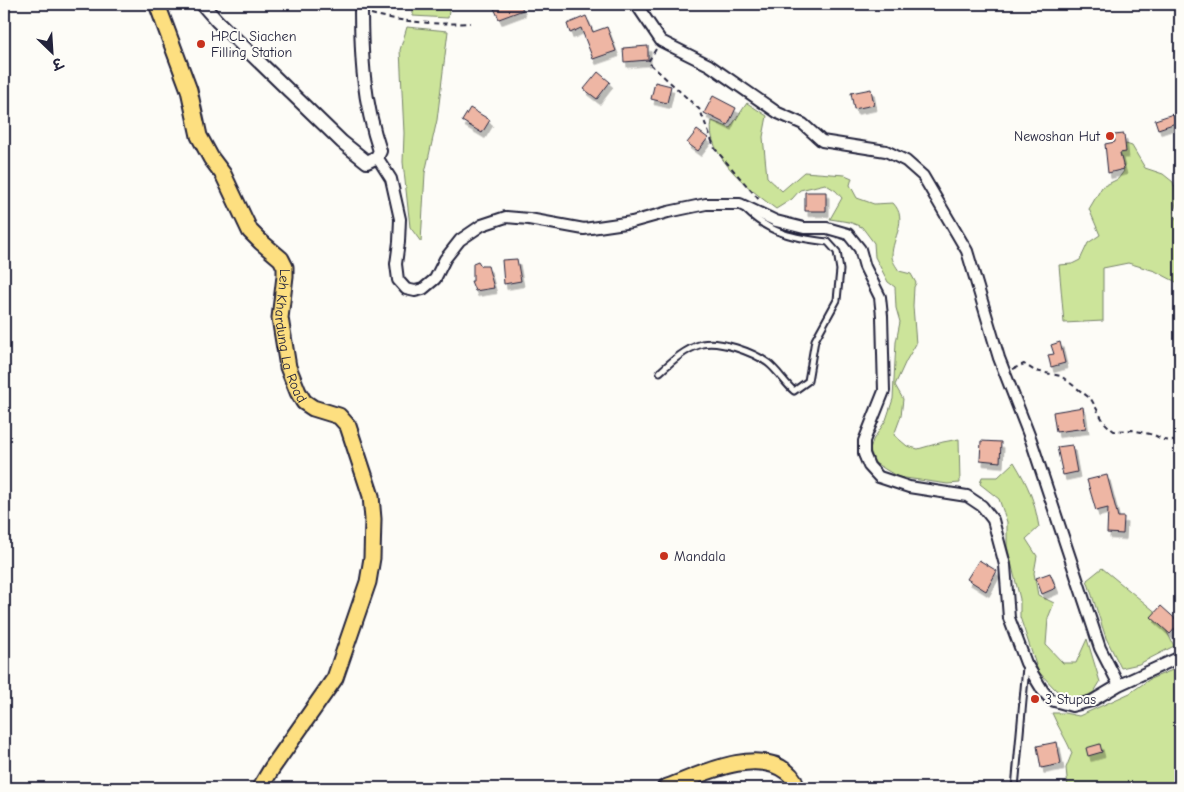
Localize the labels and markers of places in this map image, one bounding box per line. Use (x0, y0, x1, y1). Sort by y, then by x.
place label: HPCL Siachen Filling Station (211, 28, 296, 61)
marker: HPCL Siachen Filling Station (195, 38, 207, 50)
place label: Newoshan Hut (1014, 128, 1101, 145)
marker: Newoshan Hut (1104, 130, 1116, 142)
place label: Mandala (674, 548, 726, 565)
marker: Mandala (658, 550, 670, 562)
place label: 3 Stupas (1045, 691, 1096, 708)
marker: 3 Stupas (1029, 693, 1041, 705)

